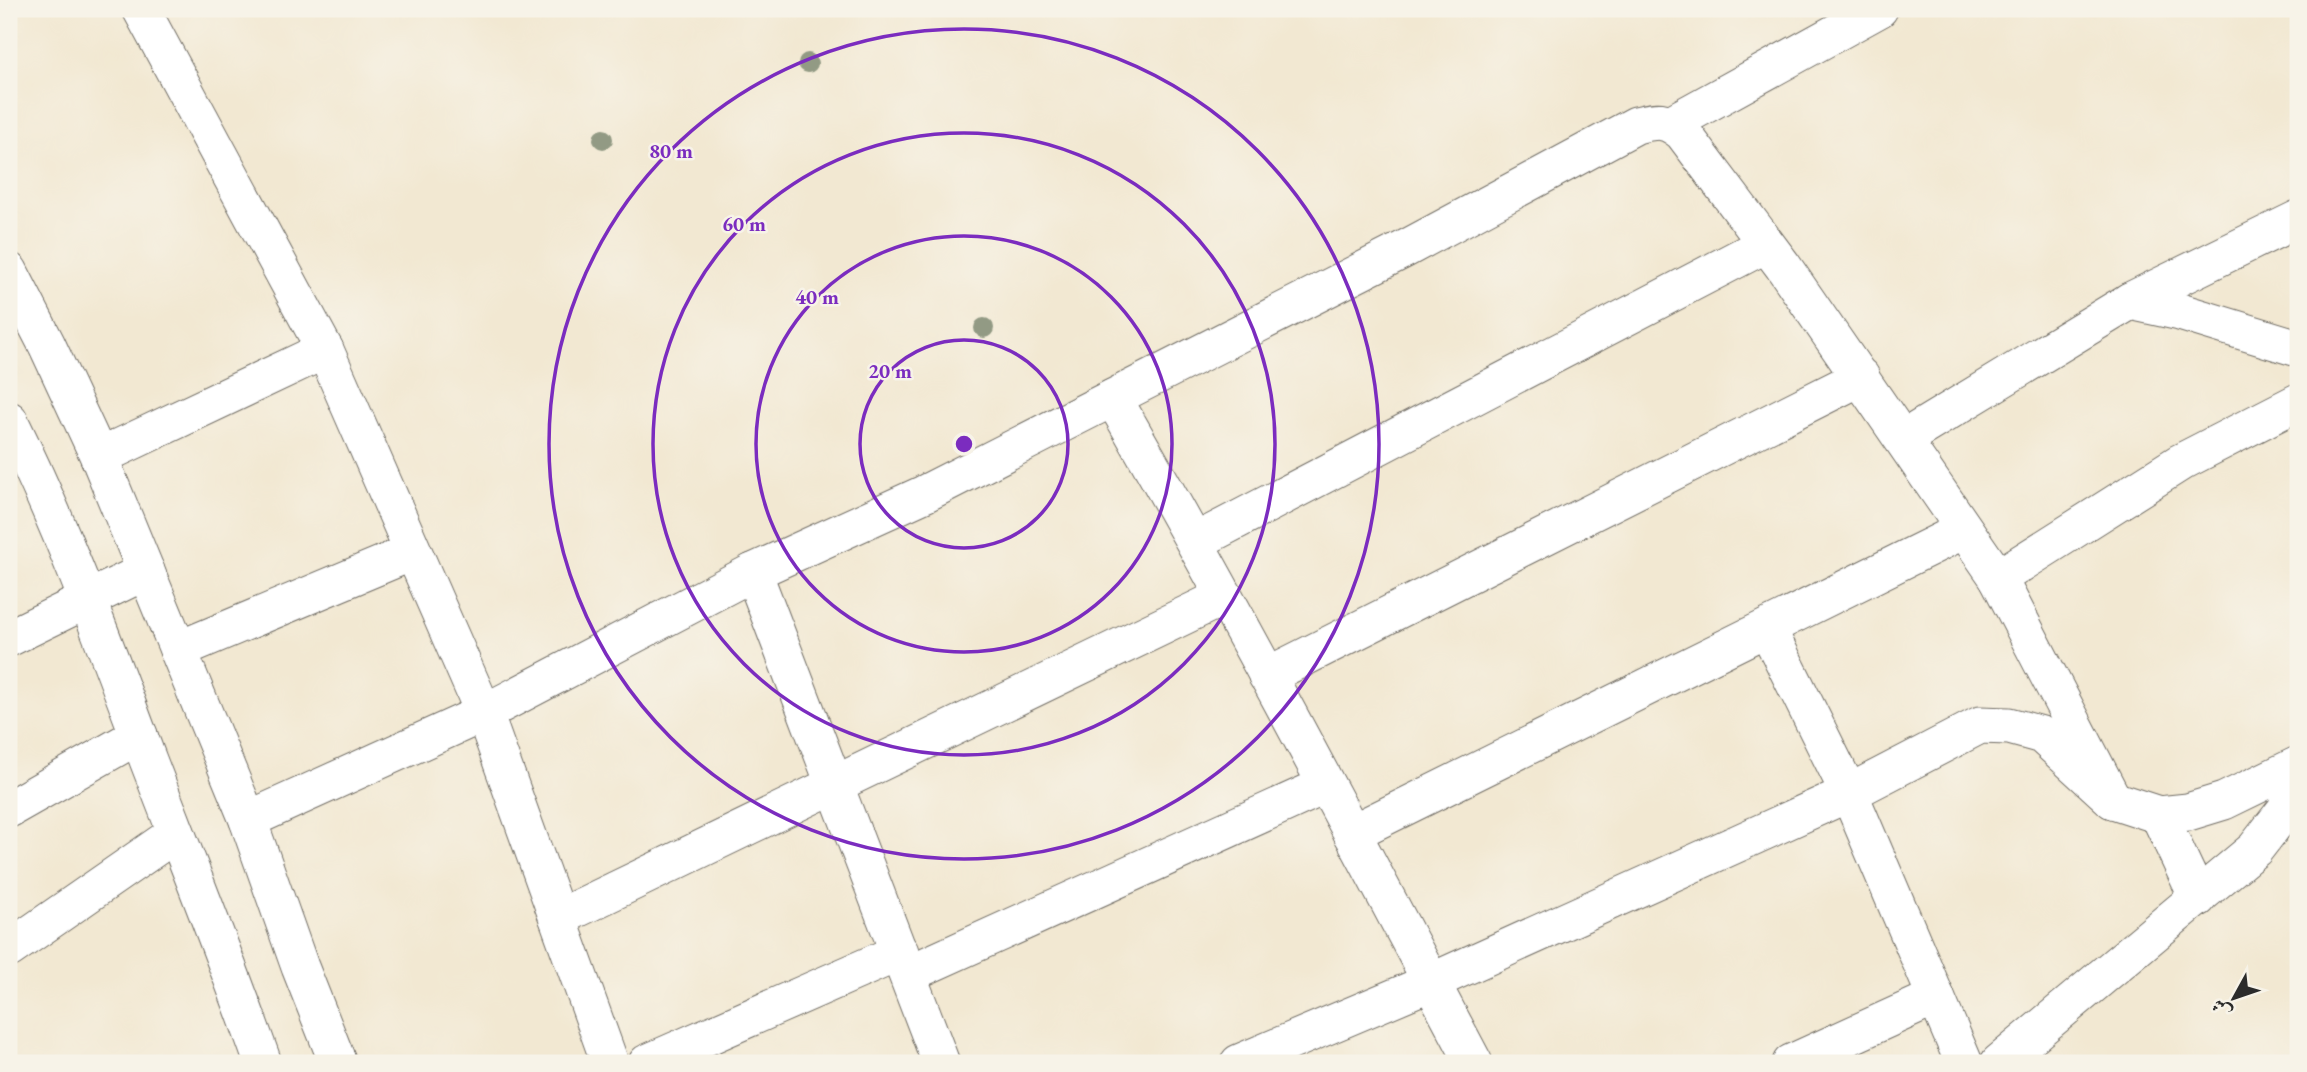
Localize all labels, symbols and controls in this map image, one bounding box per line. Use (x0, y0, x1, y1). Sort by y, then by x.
text: 80 m (649, 137, 693, 164)
text: 60 m (722, 210, 766, 237)
text: 40 m (795, 283, 839, 310)
text: 20 m (868, 357, 912, 384)
centre of rings (952, 432, 976, 456)
north arrow (2198, 964, 2268, 1034)
text: ش (2206, 993, 2237, 1024)

